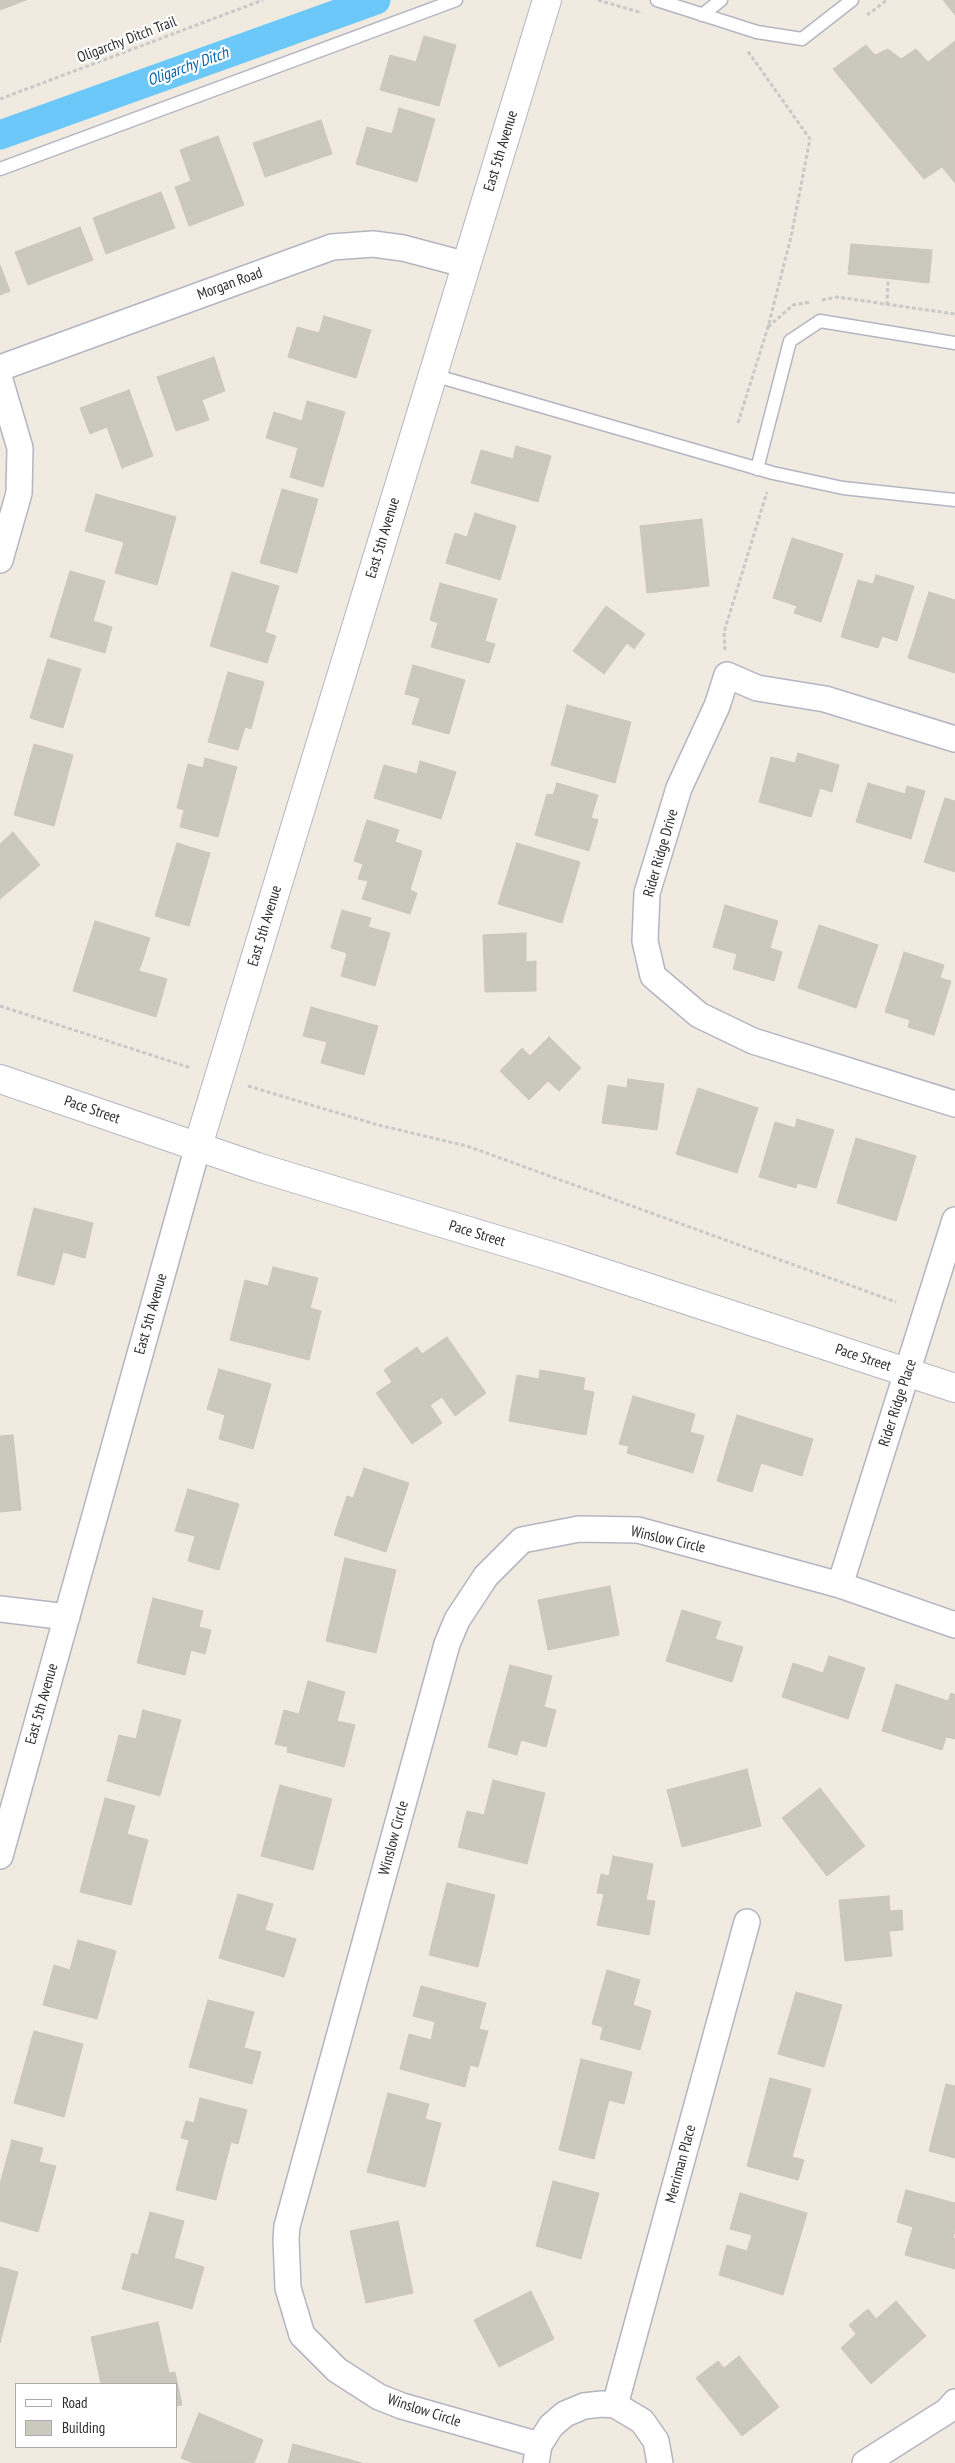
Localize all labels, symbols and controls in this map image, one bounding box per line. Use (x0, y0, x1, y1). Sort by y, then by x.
street label: Oligarchy Ditch Trail (75, 13, 179, 67)
water label: Oligarchy Ditch (145, 43, 231, 91)
street label: East 5th Avenue (480, 108, 522, 194)
street label: Morgan Road (195, 264, 265, 304)
street label: East 5th Avenue (362, 495, 404, 581)
street label: Rider Ridge Drive (640, 807, 682, 899)
street label: East 5th Avenue (244, 883, 286, 969)
street label: Pace Street (62, 1092, 122, 1128)
street label: Pace Street (447, 1217, 507, 1251)
street label: East 5th Avenue (131, 1271, 171, 1357)
street label: Pace Street (833, 1340, 893, 1376)
street label: Rider Ridge Place (875, 1357, 921, 1449)
street label: Winslow Circle (629, 1523, 707, 1557)
street label: East 5th Avenue (22, 1661, 62, 1747)
street label: Winslow Circle (375, 1799, 413, 1877)
street label: Merriman Place (662, 2123, 700, 2205)
legend (15, 2383, 178, 2448)
street label: Winslow Circle (385, 2391, 463, 2431)
text: Road (62, 2393, 88, 2412)
text: Building (62, 2418, 105, 2437)

